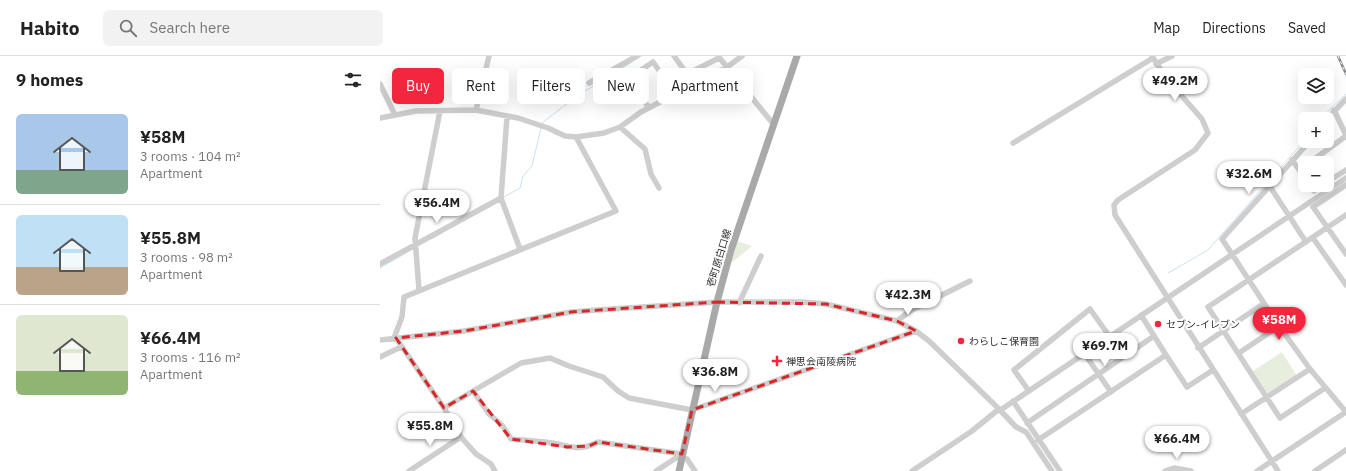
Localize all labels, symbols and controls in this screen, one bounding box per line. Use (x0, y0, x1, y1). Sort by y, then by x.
search box (103, 10, 383, 46)
text: Habito (20, 16, 79, 40)
icon: search (117, 17, 139, 39)
text: Search here (149, 18, 230, 37)
text: Map (1153, 19, 1180, 37)
text: Directions (1202, 19, 1266, 37)
text: Saved (1288, 19, 1326, 37)
chip: Buy (392, 68, 444, 104)
chip: Rent (452, 68, 509, 104)
chip: Filters (517, 68, 585, 104)
chip: New (593, 68, 649, 104)
chip: Apartment (657, 68, 753, 104)
pin: ¥49.2M (1142, 68, 1208, 102)
map controls (1298, 68, 1334, 192)
button: layers (1298, 68, 1334, 104)
text: 9 homes (16, 69, 83, 91)
icon: filters (342, 69, 364, 91)
text: ¥49.2M (1152, 72, 1198, 89)
button: + (1298, 112, 1334, 148)
text: ¥58M (140, 126, 185, 148)
icon: home (48, 130, 96, 178)
text: 3 rooms · 104 m² (140, 148, 241, 165)
button: − (1298, 156, 1334, 192)
pin: ¥32.6M (1216, 161, 1282, 195)
text: Apartment (140, 165, 203, 182)
text: ¥32.6M (1226, 165, 1272, 182)
pin: ¥56.4M (404, 190, 470, 224)
text: ¥56.4M (414, 194, 460, 211)
text: ¥55.8M (140, 227, 201, 249)
street label: 壱町原白口線 (704, 227, 734, 289)
icon: home (48, 231, 96, 279)
text: 3 rooms · 98 m² (140, 249, 233, 266)
text: Apartment (140, 266, 203, 283)
pin: ¥42.3M (875, 282, 941, 316)
text: ¥42.3M (885, 286, 931, 303)
pin: ¥58M (1255, 307, 1303, 341)
text: ¥58M (1262, 311, 1296, 328)
place label: セブン-イレブン (1166, 318, 1240, 331)
marker: セブン-イレブン (1153, 319, 1163, 329)
text: ¥66.4M (140, 327, 201, 349)
icon: home (48, 331, 96, 379)
pin: ¥69.7M (1072, 333, 1138, 367)
place label: わらしこ保育園 (969, 335, 1039, 348)
marker: わらしこ保育園 (956, 336, 966, 346)
text: ¥69.7M (1082, 337, 1128, 354)
text: 3 rooms · 116 m² (140, 349, 241, 366)
marker: 禅思会南陵病院 (771, 355, 783, 367)
place label: 禅思会南陵病院 (786, 355, 856, 368)
pin: ¥36.8M (682, 359, 748, 393)
text: ¥36.8M (692, 363, 738, 380)
text: Apartment (140, 366, 203, 383)
pin: ¥55.8M (397, 413, 463, 447)
text: ¥55.8M (407, 417, 453, 434)
pin: ¥66.4M (1144, 426, 1210, 460)
text: ¥66.4M (1154, 430, 1200, 447)

